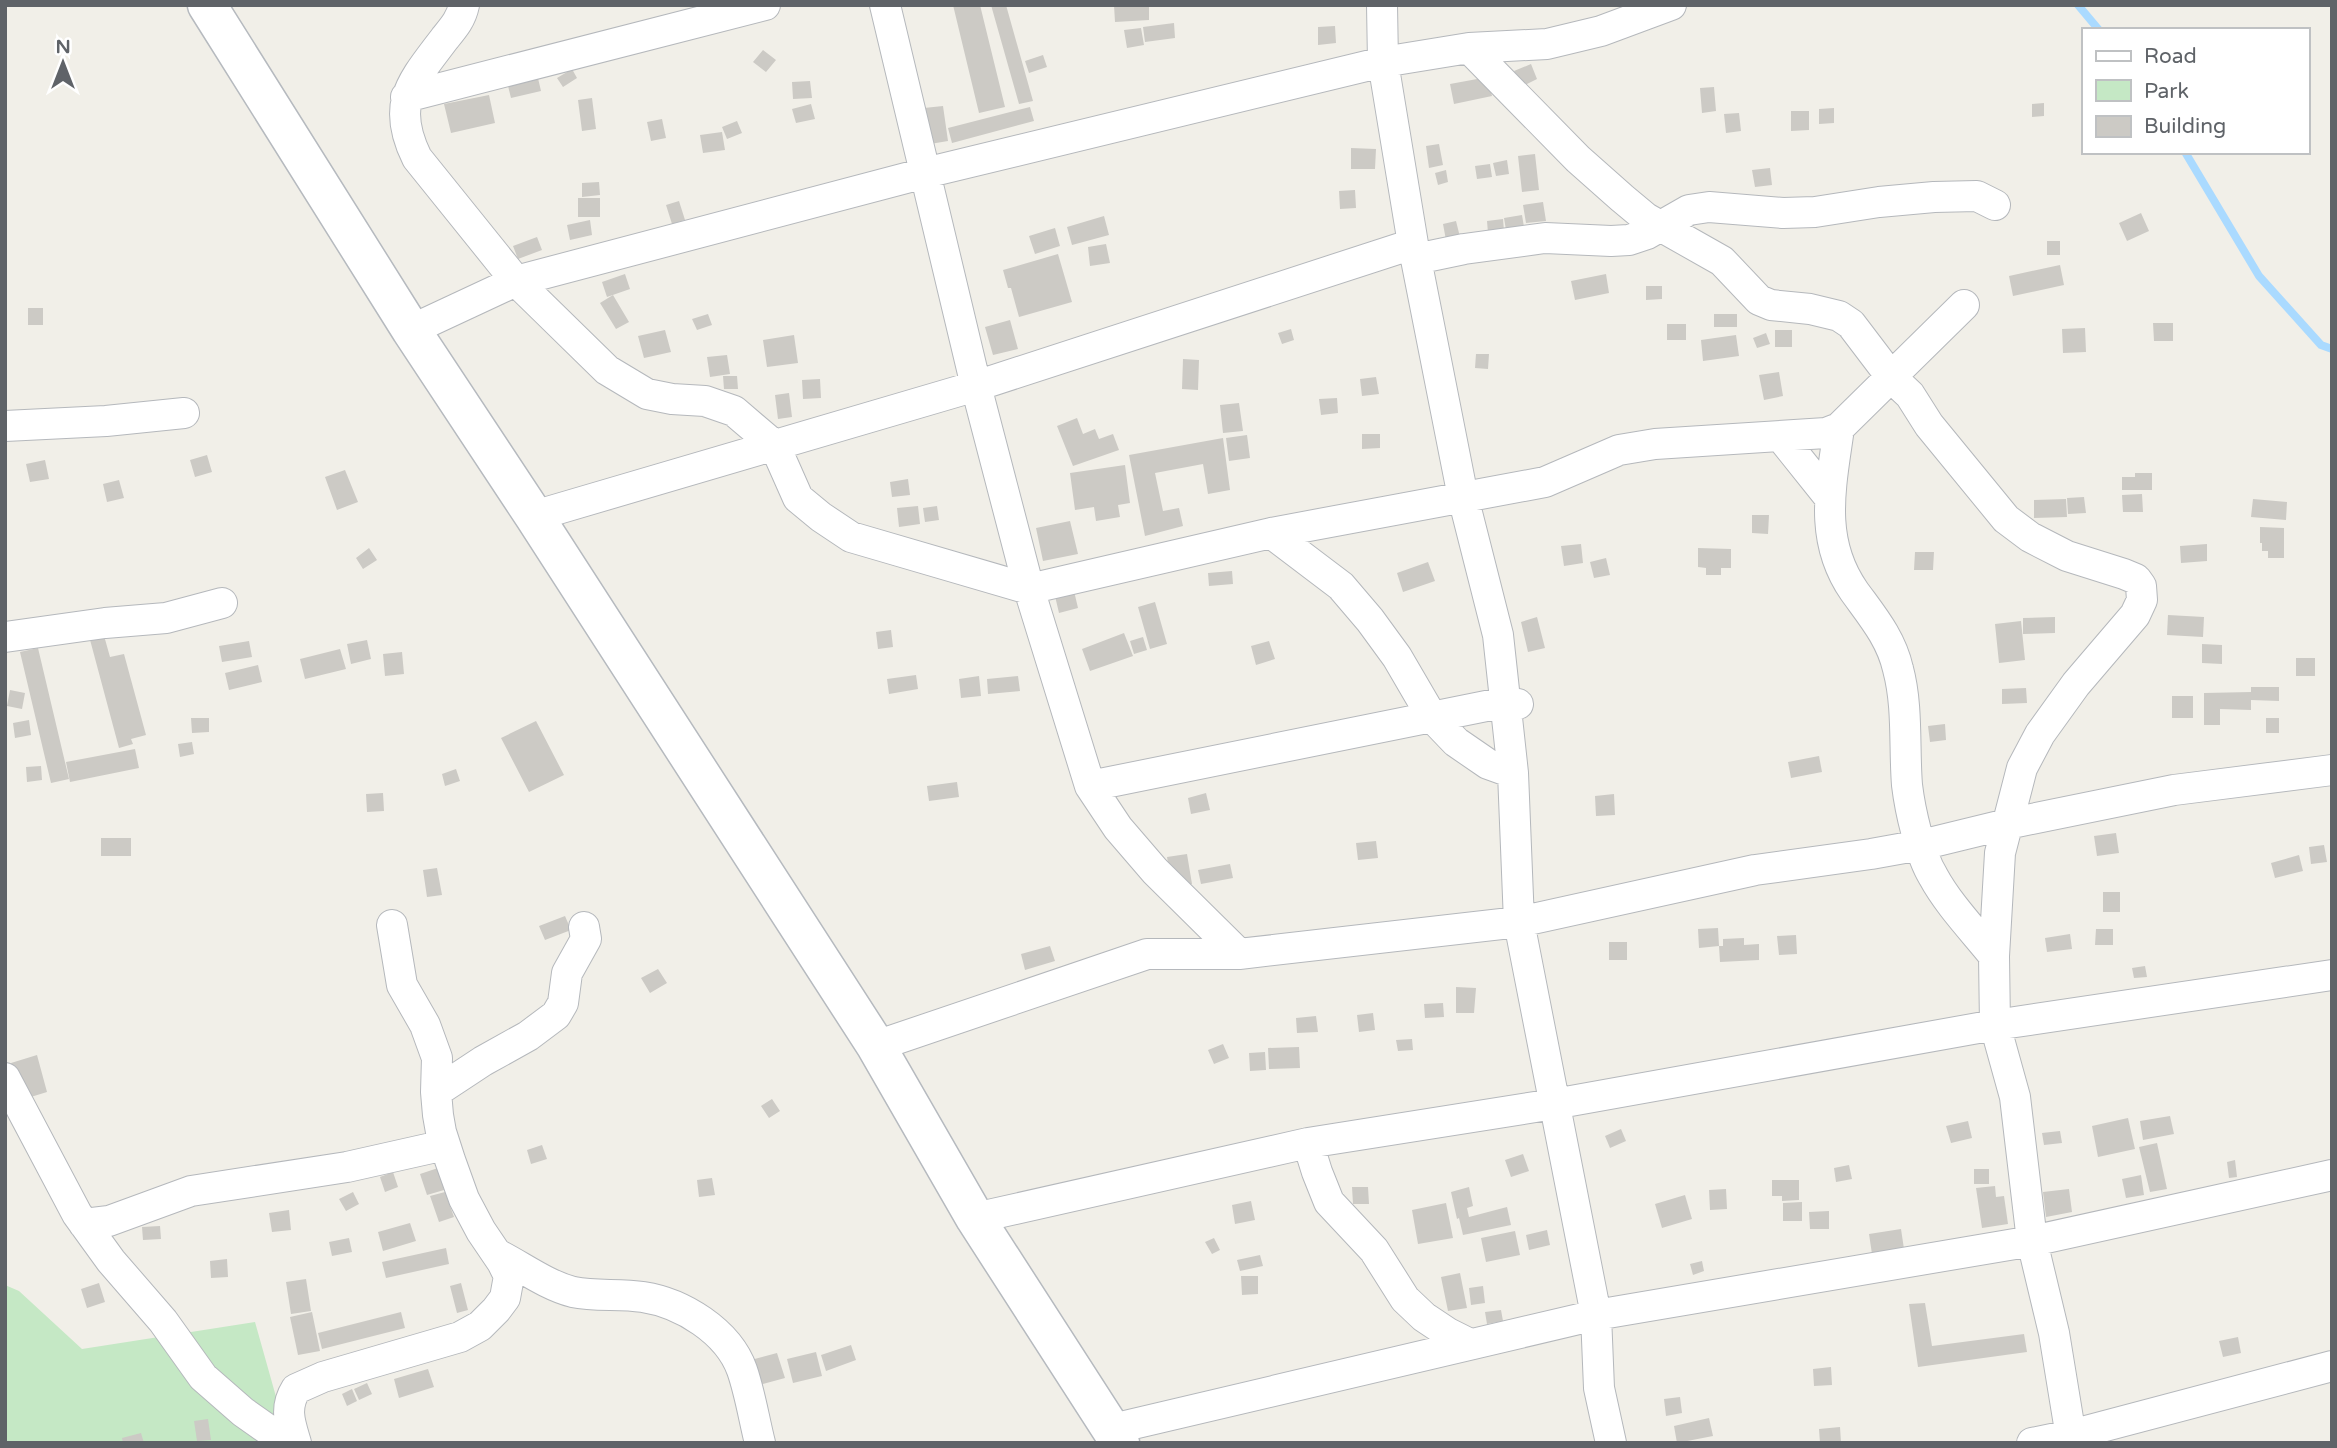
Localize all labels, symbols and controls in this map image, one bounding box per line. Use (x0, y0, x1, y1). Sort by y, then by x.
north arrow (28, 28, 98, 98)
legend (2082, 28, 2309, 154)
text: N (55, 36, 71, 58)
text: Road (2144, 44, 2197, 69)
text: Park (2144, 79, 2189, 104)
text: Building (2144, 114, 2226, 139)

